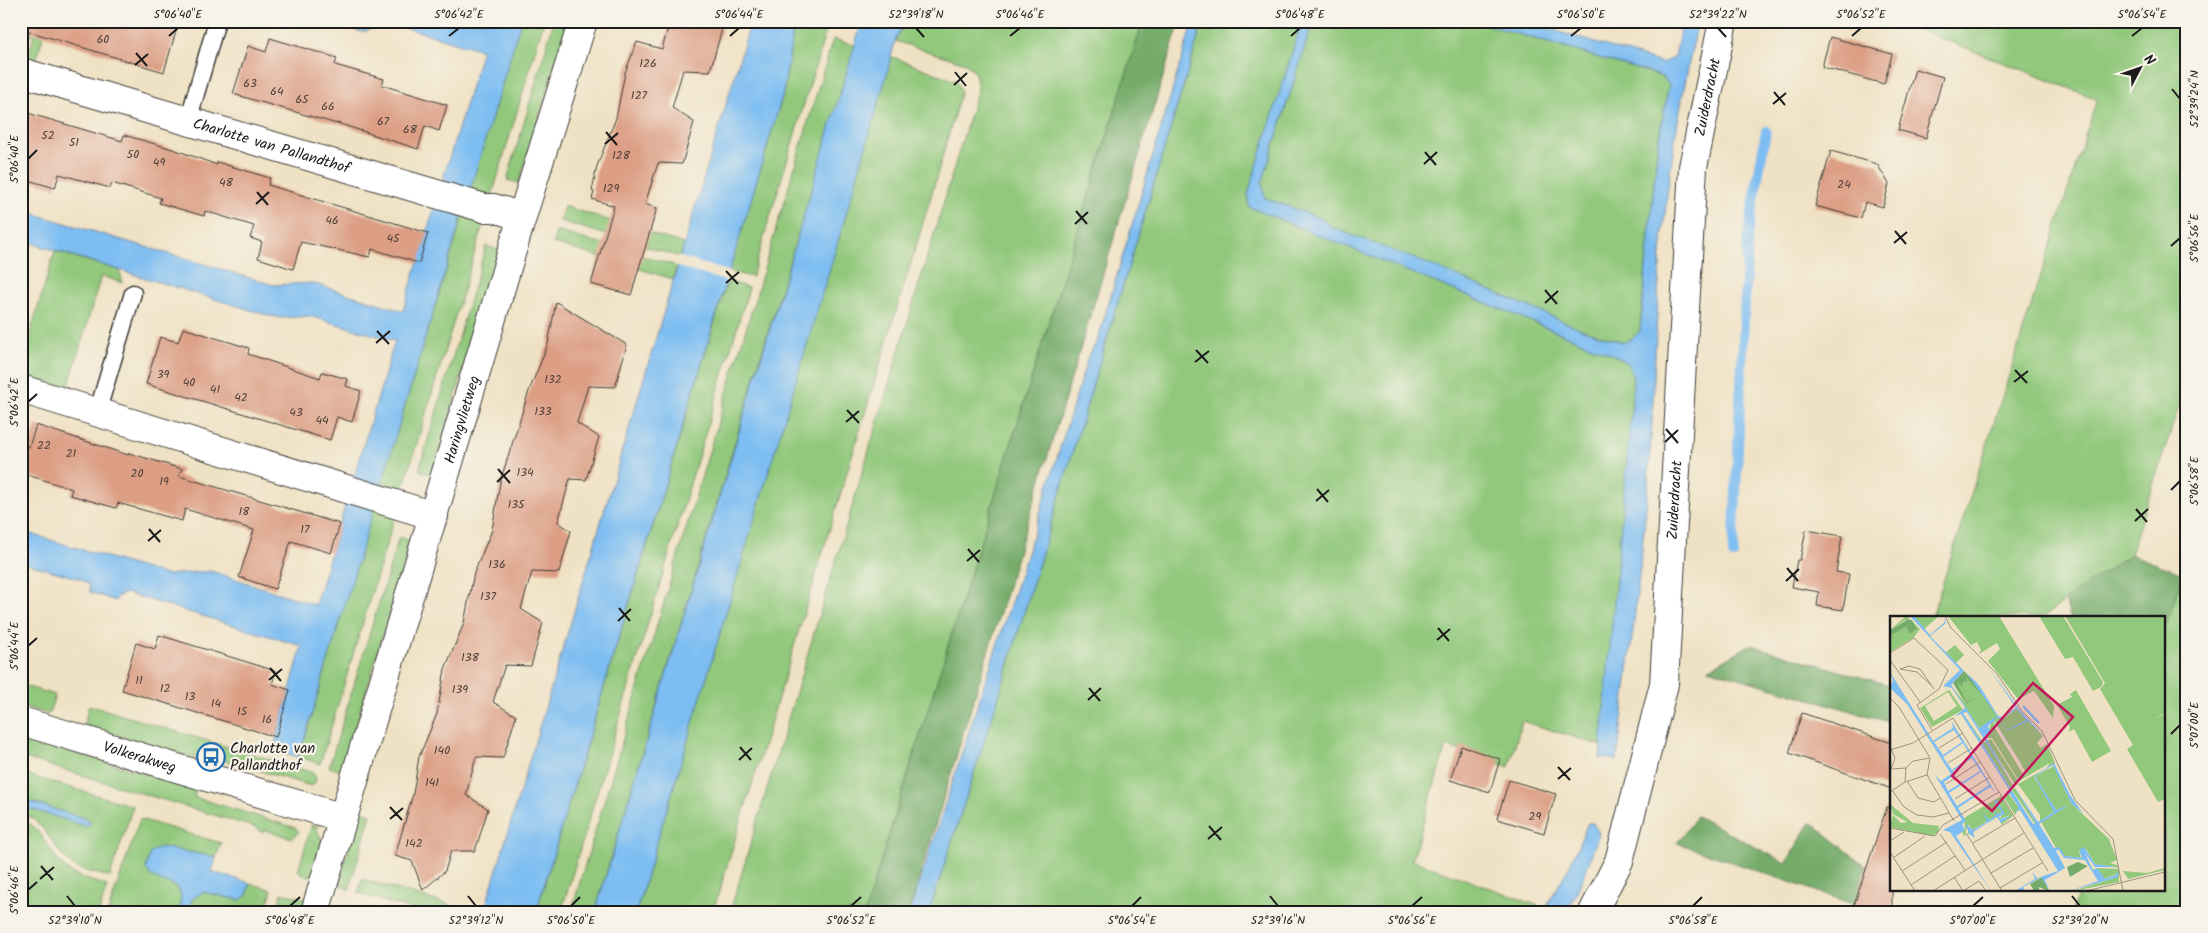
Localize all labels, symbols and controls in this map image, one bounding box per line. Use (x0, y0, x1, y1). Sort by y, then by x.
text: 5°06'40"E (154, 5, 203, 24)
text: 5°06'42"E (434, 5, 485, 24)
text: 5°06'44"E (714, 5, 765, 24)
text: 52°39'18"N (888, 5, 944, 24)
text: 5°06'46"E (995, 5, 1046, 24)
text: 5°06'48"E (1275, 5, 1326, 24)
text: 5°06'50"E (1557, 5, 1606, 24)
text: 52°39'22"N (1689, 5, 1747, 24)
text: 5°06'52"E (1836, 5, 1887, 24)
text: 5°06'54"E (2118, 5, 2167, 24)
house number: 60 (97, 30, 109, 49)
north arrow (2116, 42, 2166, 92)
text: N (2138, 50, 2160, 71)
house number: 126 (639, 54, 657, 73)
street label: Zuiderdracht (1689, 56, 1728, 139)
text: 52°39'24"N (2185, 70, 2204, 128)
house number: 63 (243, 74, 257, 93)
house number: 64 (270, 82, 284, 101)
house number: 127 (631, 86, 648, 105)
house number: 65 (295, 90, 310, 109)
house number: 66 (321, 97, 335, 116)
street label: Charlotte van Pallandthof (190, 112, 354, 181)
house number: 67 (377, 112, 390, 131)
house number: 68 (403, 120, 418, 139)
house number: 52 (41, 126, 55, 145)
house number: 51 (69, 133, 79, 152)
text: 5°06'40"E (5, 134, 24, 183)
house number: 50 (127, 145, 139, 164)
house number: 128 (612, 146, 631, 165)
house number: 49 (153, 153, 165, 172)
house number: 48 (219, 173, 234, 192)
house number: 24 (1837, 175, 1851, 194)
house number: 129 (603, 179, 619, 198)
house number: 46 (325, 211, 339, 230)
text: 5°06'56"E (2185, 213, 2204, 263)
house number: 45 (386, 229, 401, 248)
house number: 39 (157, 365, 169, 384)
house number: 132 (544, 370, 562, 389)
house number: 40 (183, 373, 195, 392)
street label: Haringvlietweg (438, 373, 487, 467)
text: 5°06'42"E (5, 376, 24, 427)
house number: 41 (210, 380, 220, 399)
house number: 42 (234, 388, 248, 407)
house number: 133 (534, 402, 552, 421)
house number: 43 (289, 403, 303, 422)
house number: 44 (315, 411, 329, 430)
house number: 22 (37, 436, 51, 455)
house number: 21 (66, 444, 77, 463)
text: 5°06'58"E (2185, 455, 2204, 506)
street label: Zuiderdracht (1661, 460, 1690, 541)
house number: 134 (516, 463, 534, 482)
house number: 20 (131, 464, 143, 483)
house number: 19 (159, 472, 169, 491)
house number: 135 (507, 495, 526, 514)
house number: 18 (239, 502, 250, 521)
house number: 17 (300, 520, 310, 539)
house number: 136 (488, 555, 506, 574)
house number: 137 (480, 587, 497, 606)
inset map (1890, 616, 2166, 890)
text: 5°06'44"E (5, 620, 24, 671)
house number: 138 (461, 648, 480, 667)
house number: 11 (135, 671, 143, 690)
house number: 12 (160, 679, 170, 698)
house number: 139 (452, 680, 468, 699)
house number: 13 (185, 687, 195, 706)
house number: 14 (211, 694, 222, 713)
text: 5°07'00"E (2185, 701, 2204, 748)
house number: 15 (237, 702, 249, 721)
house number: 16 (262, 710, 272, 729)
street label: Volkerakweg (100, 735, 179, 780)
place label: Charlotte van Pallandthof (230, 737, 315, 778)
house number: 140 (434, 741, 450, 760)
bus stop icon: Charlotte van Pallandthof (196, 742, 226, 772)
house number: 141 (425, 773, 439, 792)
house number: 29 (1529, 807, 1542, 826)
house number: 142 (405, 834, 423, 853)
text: 5°06'46"E (5, 864, 24, 915)
text: 52°39'10"N (48, 911, 102, 930)
text: 5°06'48"E (265, 911, 316, 930)
text: 52°39'12"N (449, 911, 503, 930)
text: 5°06'50"E (547, 911, 596, 930)
text: 5°06'52"E (826, 911, 877, 930)
text: 5°06'54"E (1108, 911, 1157, 930)
text: 52°39'16"N (1251, 911, 1305, 930)
text: 5°06'56"E (1387, 911, 1437, 930)
text: 5°06'58"E (1668, 911, 1719, 930)
text: 5°07'00"E (1950, 911, 1997, 930)
text: 52°39'20"N (2051, 911, 2109, 930)

